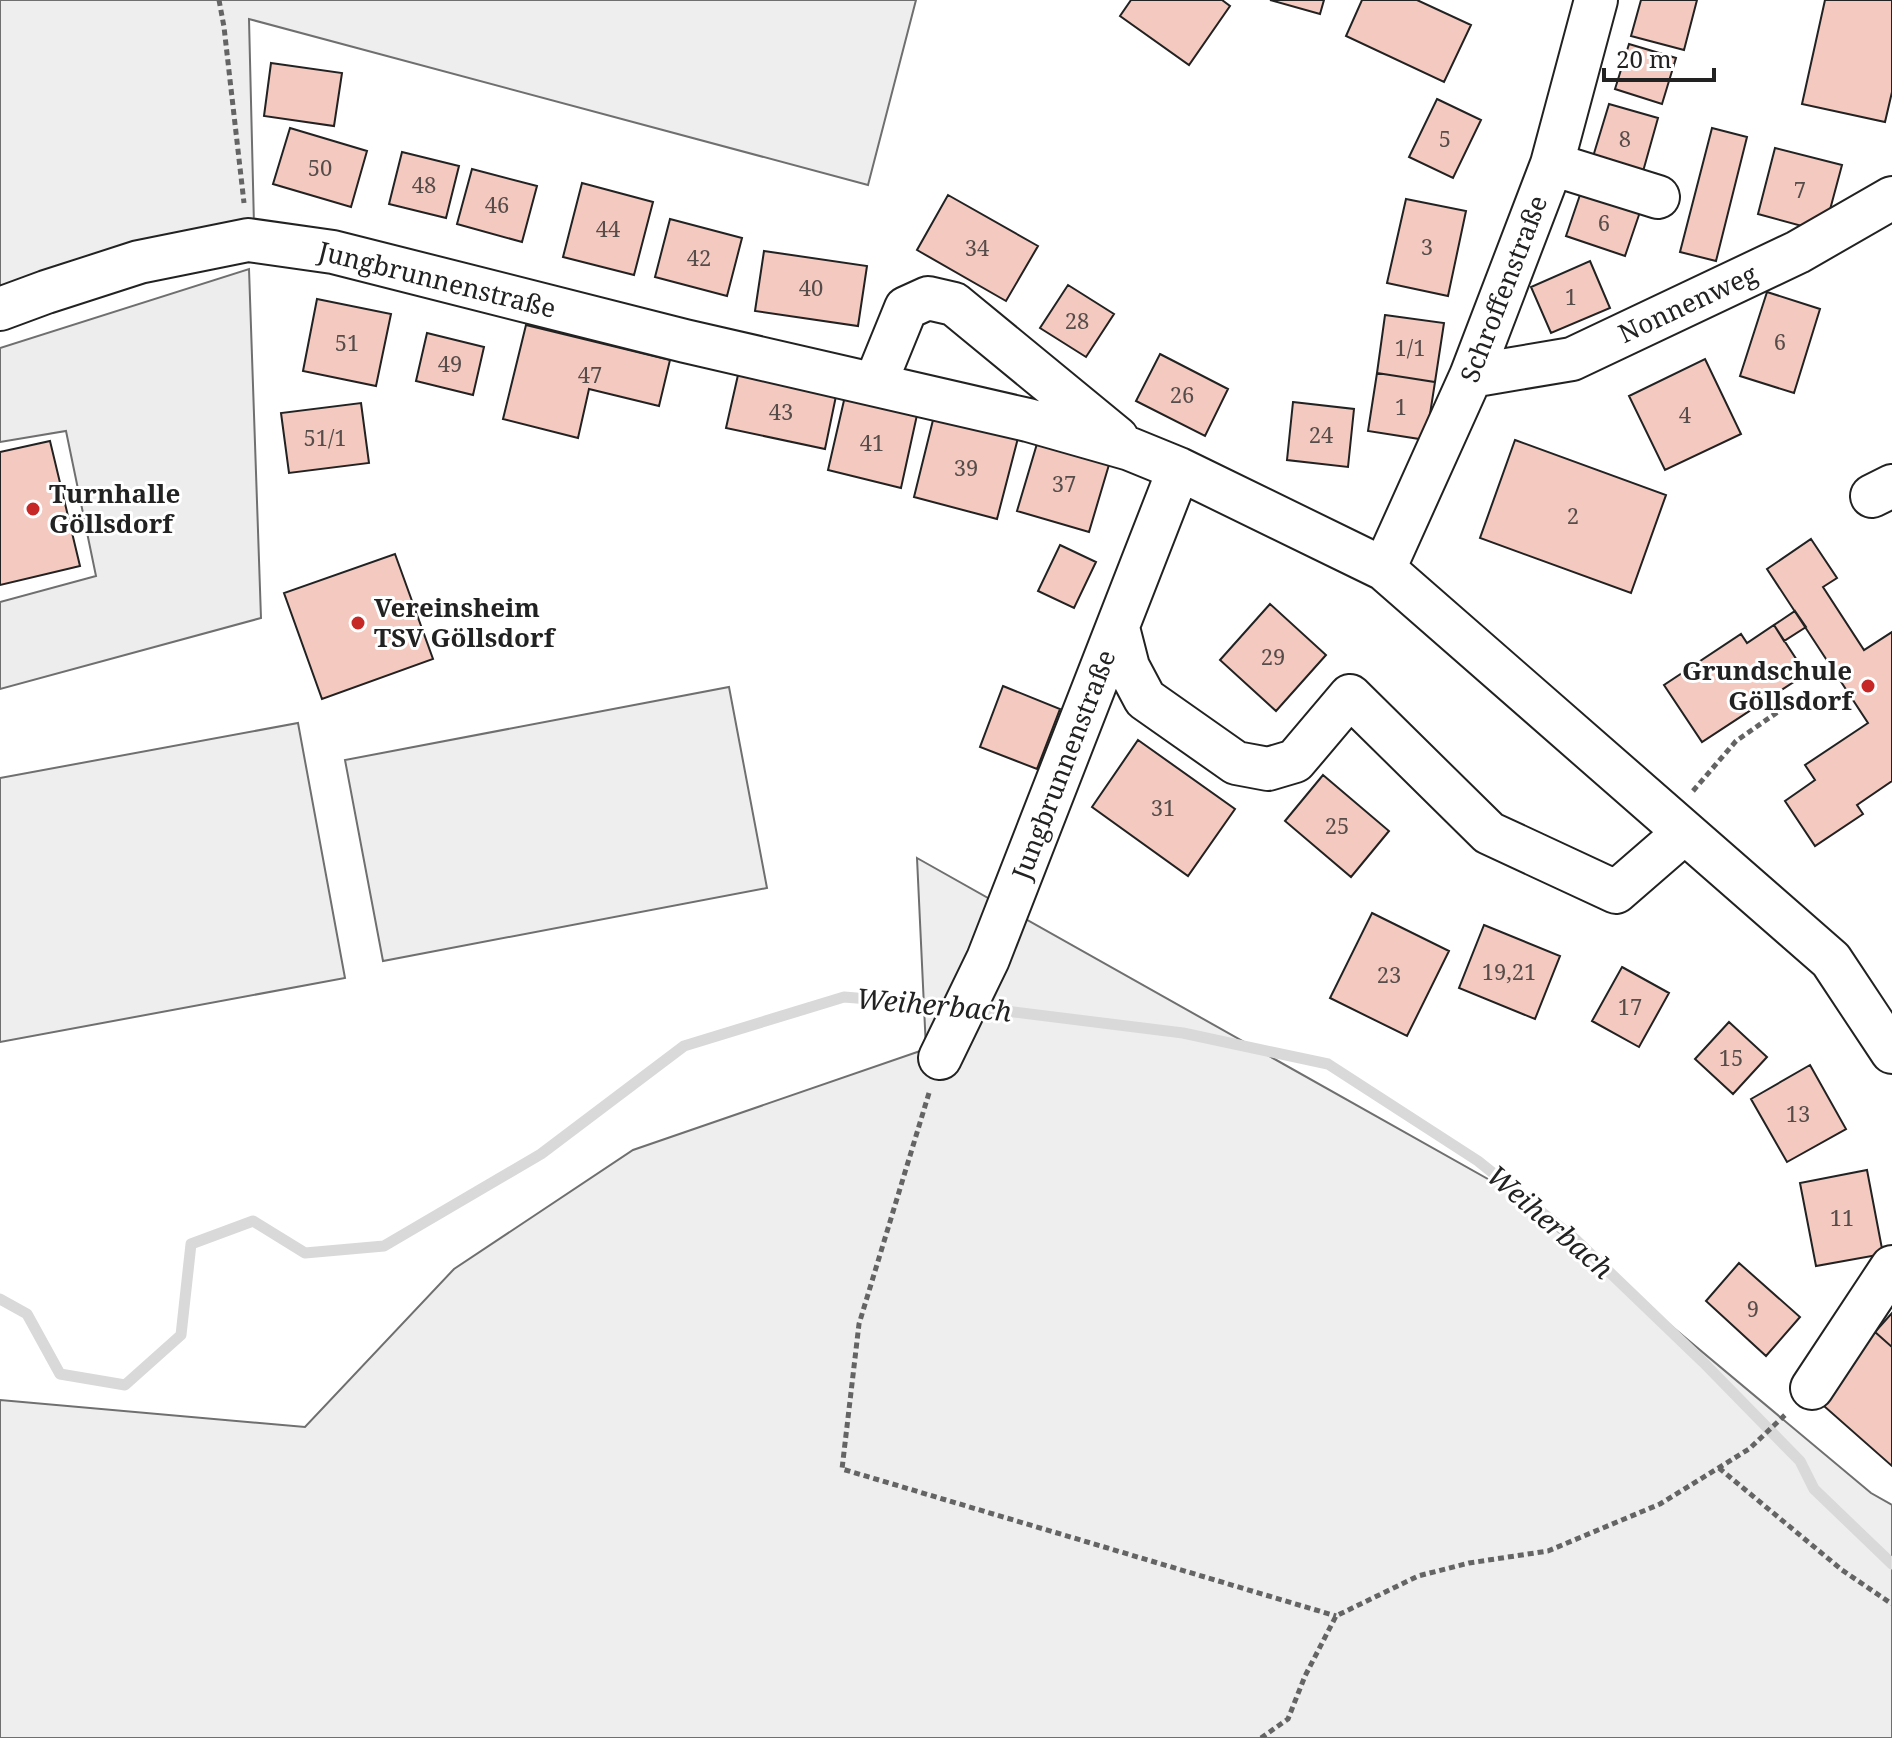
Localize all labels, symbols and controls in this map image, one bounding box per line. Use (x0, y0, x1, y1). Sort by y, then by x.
scale bar (1604, 32, 1714, 82)
text: 20 m (1616, 42, 1672, 75)
house number: 5 (1439, 123, 1451, 153)
house number: 8 (1619, 123, 1631, 153)
house number: 50 (308, 152, 332, 182)
house number: 48 (412, 169, 436, 199)
house number: 7 (1794, 174, 1806, 204)
house number: 46 (485, 189, 509, 219)
street label: Schroffenstraße (1451, 190, 1555, 387)
house number: 6 (1598, 207, 1610, 237)
house number: 44 (596, 213, 620, 243)
house number: 3 (1421, 231, 1433, 261)
street label: Jungbrunnenstraße (314, 232, 560, 326)
house number: 34 (965, 232, 989, 262)
house number: 42 (687, 242, 711, 272)
street label: Nonnenweg (1612, 255, 1763, 351)
house number: 40 (799, 272, 823, 302)
house number: 1 (1565, 281, 1577, 311)
house number: 28 (1065, 305, 1089, 335)
house number: 6 (1774, 326, 1786, 356)
house number: 51 (335, 327, 359, 357)
house number: 1/1 (1395, 332, 1425, 362)
house number: 49 (438, 348, 462, 378)
house number: 47 (578, 359, 602, 389)
house number: 26 (1170, 379, 1194, 409)
house number: 1 (1395, 391, 1407, 421)
house number: 43 (769, 396, 793, 426)
house number: 4 (1679, 399, 1691, 429)
house number: 24 (1309, 419, 1333, 449)
house number: 51/1 (303, 422, 347, 452)
house number: 41 (860, 427, 884, 457)
house number: 39 (954, 452, 978, 482)
house number: 37 (1052, 468, 1076, 498)
place label: Turnhalle Göllsdorf (49, 475, 180, 541)
marker: Turnhalle Göllsdorf (24, 500, 42, 518)
house number: 2 (1567, 500, 1579, 530)
place label: Vereinsheim TSV Göllsdorf (374, 589, 557, 655)
marker: Vereinsheim TSV Göllsdorf (349, 614, 367, 632)
house number: 29 (1261, 641, 1285, 671)
street label: Jungbrunnenstraße (1002, 645, 1123, 886)
place label: Grundschule Göllsdorf (1682, 652, 1854, 718)
marker: Grundschule Göllsdorf (1859, 677, 1877, 695)
house number: 31 (1151, 792, 1175, 822)
house number: 25 (1325, 810, 1349, 840)
house number: 19,21 (1482, 956, 1536, 986)
house number: 23 (1377, 959, 1401, 989)
water label: Weiherbach (855, 978, 1014, 1030)
house number: 17 (1618, 991, 1642, 1021)
house number: 15 (1719, 1042, 1743, 1072)
house number: 13 (1786, 1098, 1810, 1128)
water label: Weiherbach (1479, 1156, 1622, 1287)
house number: 11 (1830, 1202, 1854, 1232)
house number: 9 (1747, 1293, 1759, 1323)

